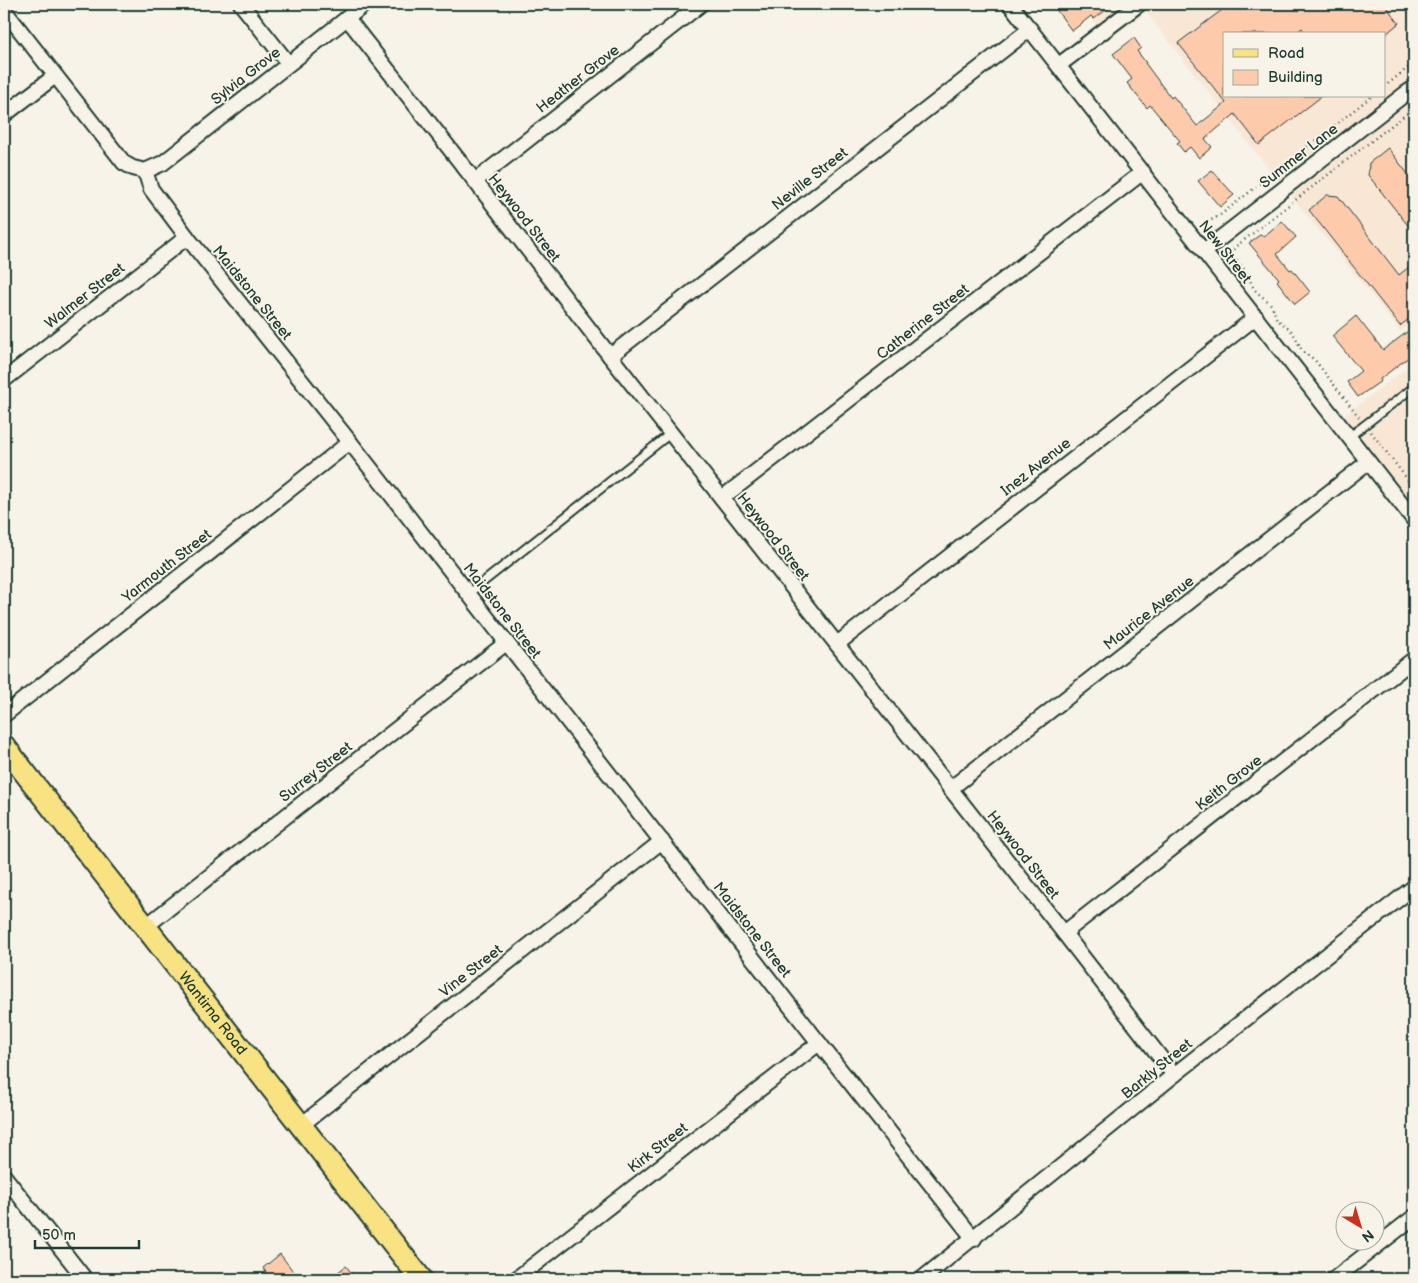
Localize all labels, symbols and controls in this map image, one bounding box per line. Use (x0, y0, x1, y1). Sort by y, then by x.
legend (1223, 32, 1386, 98)
street label: Heather Grove (533, 41, 623, 117)
street label: Sylvia Grove (207, 43, 285, 109)
text: Road (1268, 44, 1304, 63)
text: Building (1268, 68, 1323, 87)
street label: Summer Lane (1256, 119, 1342, 193)
street label: Neville Street (768, 143, 852, 215)
street label: Heywood Street (484, 170, 565, 266)
street label: New Street (1194, 217, 1256, 288)
street label: Maidstone Street (208, 242, 296, 344)
street label: Walmer Street (41, 259, 129, 333)
street label: Catherine Street (873, 280, 973, 364)
street label: Inez Avenue (997, 434, 1075, 500)
street label: Heywood Street (733, 489, 814, 585)
street label: Yarmouth Street (118, 525, 216, 607)
street label: Maidstone Street (459, 559, 545, 663)
street label: Maurice Avenue (1100, 572, 1198, 654)
street label: Surrey Street (276, 737, 357, 806)
street label: Keith Grove (1192, 751, 1266, 815)
street label: Heywood Street (983, 807, 1064, 903)
street label: Maidstone Street (709, 878, 795, 982)
street label: Vine Street (436, 940, 507, 1002)
street label: Wantirna Road (174, 967, 251, 1059)
street label: Barkly Street (1118, 1034, 1197, 1103)
street label: Kirk Street (624, 1118, 692, 1177)
north arrow (1336, 1200, 1386, 1250)
scale bar (35, 1218, 139, 1250)
text: 50 m (42, 1226, 76, 1245)
text: N (1358, 1226, 1377, 1246)

